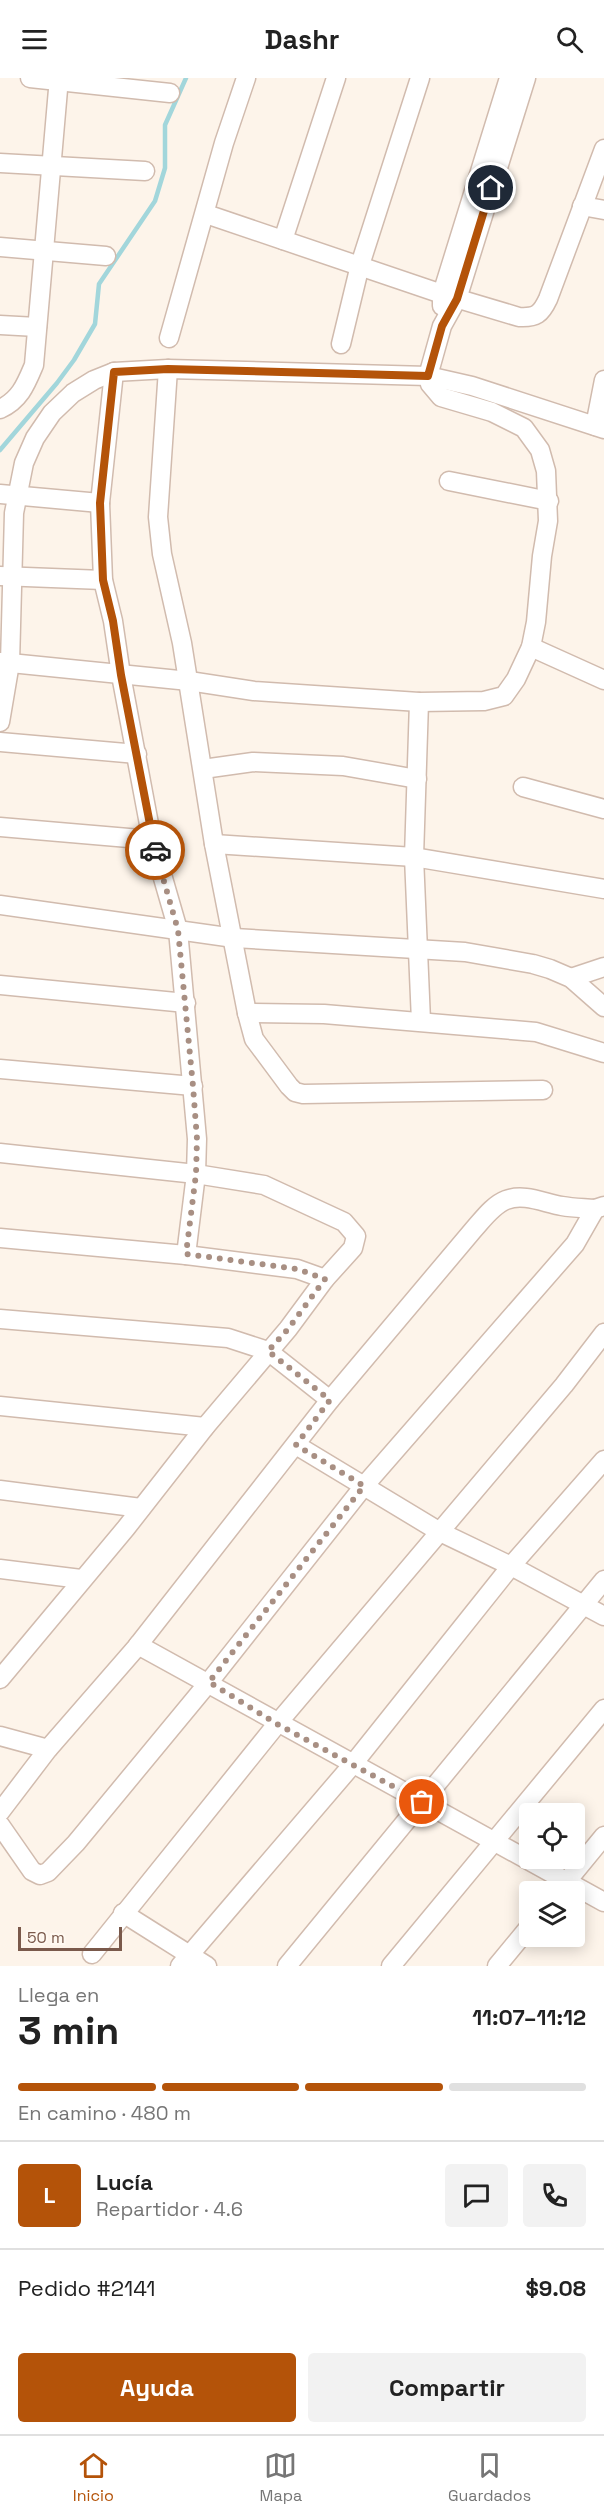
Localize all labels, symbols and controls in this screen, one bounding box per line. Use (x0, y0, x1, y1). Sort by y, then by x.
text: Dashr (265, 22, 339, 57)
icon: menu (18, 23, 51, 56)
icon: search (553, 23, 586, 56)
pin (465, 162, 516, 213)
icon: home (474, 171, 507, 204)
courier (125, 820, 185, 880)
icon: car (139, 834, 172, 867)
pin (396, 1776, 447, 1827)
icon: bag (405, 1785, 438, 1818)
map controls (519, 1803, 585, 1947)
button: locate (519, 1803, 585, 1869)
button: layers (519, 1881, 585, 1947)
scale bar (18, 1924, 122, 1952)
text: 50 m (27, 1927, 65, 1948)
text: Llega en (18, 1982, 99, 2008)
text: 11:07–11:12 (472, 2003, 586, 2031)
text: 3 min (18, 2006, 119, 2055)
text: En camino · 480 m (18, 2100, 191, 2126)
button: chat (445, 2164, 508, 2227)
button: phone (523, 2164, 586, 2227)
text: Lucía (96, 2168, 153, 2196)
text: L (44, 2181, 55, 2209)
text: Repartidor · 4.6 (96, 2196, 243, 2222)
text: Pedido #2141 (18, 2274, 156, 2302)
text: $9.08 (526, 2274, 586, 2302)
button: Ayuda (18, 2353, 296, 2422)
button: Compartir (308, 2353, 586, 2422)
tab: Inicio (73, 2449, 114, 2506)
tab: Mapa (260, 2449, 302, 2506)
tab: Guardados (448, 2449, 531, 2506)

